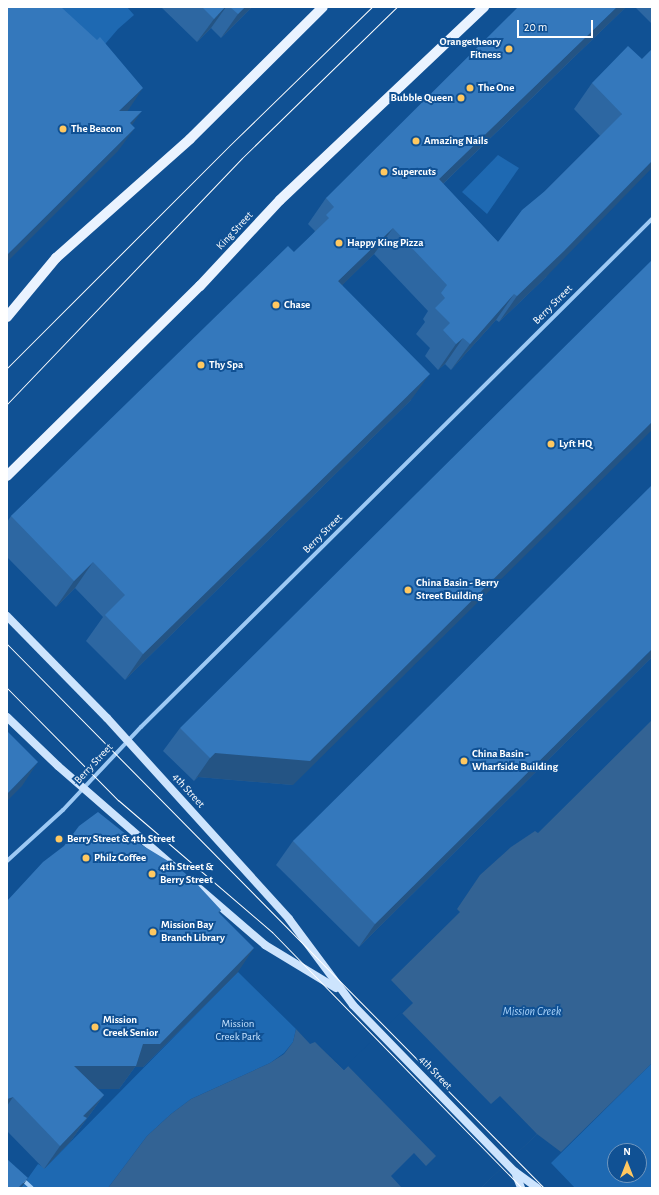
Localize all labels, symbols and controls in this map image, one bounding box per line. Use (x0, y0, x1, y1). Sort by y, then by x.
scale bar (519, 12, 595, 38)
text: 20 m (524, 21, 547, 33)
place label: Orangetheory Fitness (440, 36, 501, 62)
marker: Orangetheory Fitness (504, 44, 514, 54)
place label: The One (478, 81, 514, 95)
marker: The One (465, 83, 475, 93)
place label: Bubble Queen (391, 91, 453, 105)
marker: Bubble Queen (456, 93, 466, 103)
place label: The Beacon (71, 122, 122, 136)
marker: The Beacon (58, 124, 68, 134)
place label: Amazing Nails (424, 134, 488, 148)
marker: Amazing Nails (411, 136, 421, 146)
place label: Supercuts (392, 165, 436, 179)
marker: Supercuts (379, 167, 389, 177)
street label: King Street (214, 209, 256, 253)
place label: Happy King Pizza (347, 236, 423, 250)
marker: Happy King Pizza (334, 238, 344, 248)
street label: Berry Street (530, 282, 576, 328)
place label: Chase (284, 298, 310, 312)
marker: Chase (271, 300, 281, 310)
place label: Thy Spa (209, 358, 243, 372)
marker: Thy Spa (196, 360, 206, 370)
place label: Lyft HQ (559, 437, 592, 451)
marker: Lyft HQ (546, 439, 556, 449)
street label: Berry Street (300, 511, 346, 557)
place label: China Basin - Berry Street Building (416, 577, 499, 603)
marker: China Basin - Berry Street Building (403, 585, 413, 595)
street label: Berry Street (72, 741, 116, 787)
place label: China Basin - Wharfside Building (472, 748, 558, 774)
marker: China Basin - Wharfside Building (459, 756, 469, 766)
street label: 4th Street (169, 771, 207, 811)
place label: Berry Street & 4th Street (67, 832, 175, 846)
marker: Berry Street & 4th Street (54, 834, 64, 844)
place label: Philz Coffee (94, 851, 146, 865)
marker: Philz Coffee (81, 853, 91, 863)
place label: 4th Street & Berry Street (160, 861, 213, 887)
marker: 4th Street & Berry Street (147, 869, 157, 879)
place label: Mission Bay Branch Library (161, 919, 225, 945)
marker: Mission Bay Branch Library (148, 927, 158, 937)
water label: Mission Creek (503, 1005, 561, 1019)
place label: Mission Creek Senior (103, 1014, 158, 1040)
park label: Mission Creek Park (215, 1018, 261, 1044)
marker: Mission Creek Senior (90, 1022, 100, 1032)
street label: 4th Street (416, 1053, 454, 1093)
north arrow (607, 1143, 647, 1183)
text: N (623, 1146, 631, 1157)

